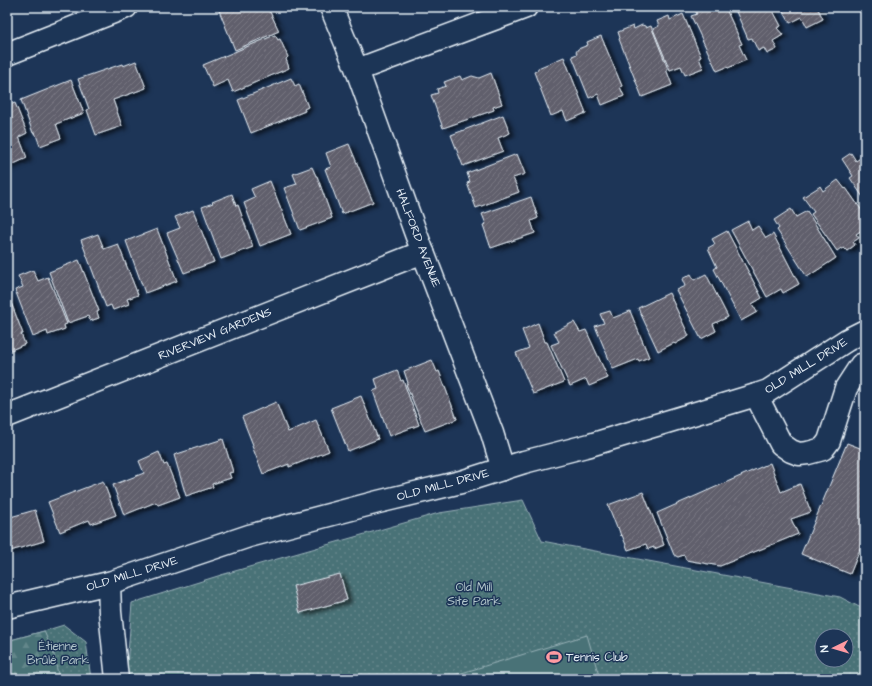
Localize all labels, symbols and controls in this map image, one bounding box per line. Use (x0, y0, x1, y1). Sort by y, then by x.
street label: HALFORD AVENUE (391, 186, 445, 290)
street label: RIVERVIEW GARDENS (156, 303, 274, 364)
street label: OLD MILL DRIVE (761, 334, 851, 398)
street label: OLD MILL DRIVE (395, 465, 491, 505)
street label: OLD MILL DRIVE (84, 552, 180, 596)
park label: Old Mill Site Park (447, 579, 501, 610)
north arrow (814, 628, 854, 668)
park label: Étienne Brûlé Park (27, 638, 90, 669)
text: N (817, 645, 832, 653)
sports icon: Tennis Club (545, 648, 563, 666)
place label: Tennis Club (566, 649, 628, 666)

